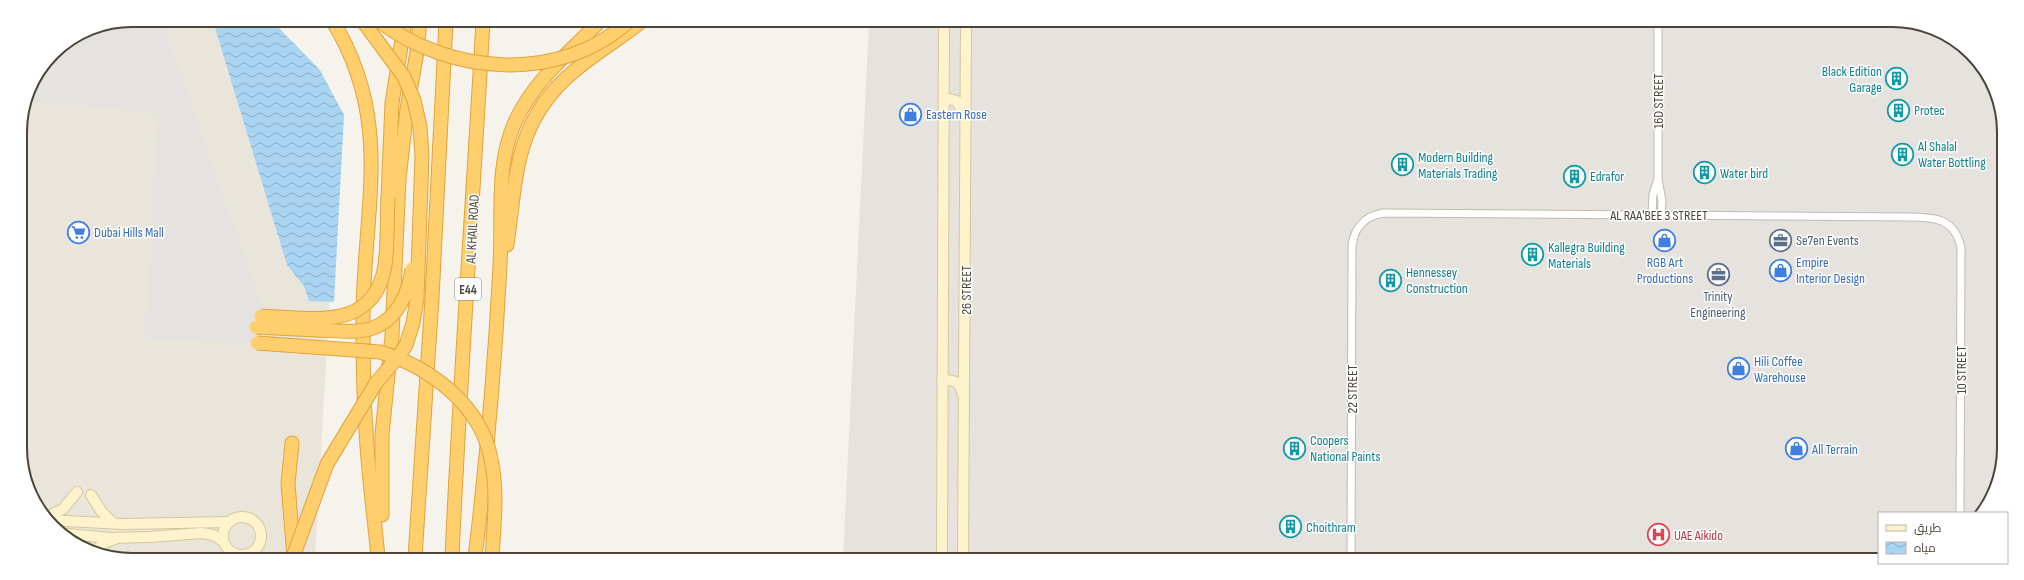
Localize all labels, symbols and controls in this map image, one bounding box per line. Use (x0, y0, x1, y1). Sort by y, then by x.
place label: Black Edition Garage (1822, 63, 1882, 96)
building icon: Black Edition Garage (1884, 66, 1910, 92)
street label: 16D STREET (1650, 73, 1667, 129)
building icon: Protec (1886, 97, 1912, 123)
shop icon: Eastern Rose (898, 101, 924, 127)
place label: Protec (1914, 102, 1945, 119)
place label: Eastern Rose (926, 106, 987, 123)
place label: Al Shalal Water Bottling (1917, 138, 1986, 171)
building icon: Al Shalal Water Bottling (1889, 141, 1915, 167)
place label: Modern Building Materials Trading (1418, 149, 1498, 182)
building icon: Modern Building Materials Trading (1390, 152, 1416, 178)
building icon: Water bird (1692, 160, 1718, 186)
building icon: Edrafor (1561, 163, 1587, 189)
place label: Water bird (1720, 165, 1768, 182)
place label: Edrafor (1590, 168, 1624, 185)
street label: AL KHAIL ROAD (462, 194, 483, 265)
street label: AL RAA'BEE 3 STREET (1609, 207, 1708, 224)
supermarket icon: Dubai Hills Mall (66, 219, 92, 245)
place label: Dubai Hills Mall (94, 224, 164, 241)
shop icon: RGB Art Productions (1652, 227, 1678, 253)
office icon: Se7en Events (1767, 227, 1793, 253)
place label: Se7en Events (1796, 232, 1859, 249)
place label: Kallegra Building Materials (1548, 239, 1625, 272)
building icon: Kallegra Building Materials (1519, 242, 1545, 268)
place label: RGB Art Productions (1637, 254, 1693, 287)
place label: Empire Interior Design (1796, 254, 1865, 287)
shop icon: Empire Interior Design (1767, 257, 1793, 283)
office icon: Trinity Engineering (1705, 261, 1731, 287)
place label: Hennessey Construction (1406, 264, 1468, 297)
street label: 26 STREET (958, 265, 975, 315)
building icon: Hennessey Construction (1378, 267, 1404, 293)
road number: E44 (455, 278, 481, 300)
place label: Trinity Engineering (1690, 288, 1746, 321)
street label: 10 STREET (1953, 345, 1970, 394)
place label: Hili Coffee Warehouse (1754, 353, 1806, 386)
shop icon: Hili Coffee Warehouse (1725, 356, 1751, 382)
street label: 22 STREET (1344, 364, 1361, 414)
place label: Coopers National Paints (1310, 432, 1380, 465)
building icon: Coopers National Paints (1282, 435, 1308, 461)
shop icon: All Terrain (1783, 436, 1809, 462)
place label: All Terrain (1811, 441, 1858, 458)
legend (1878, 512, 2008, 564)
building icon: Choithram (1278, 514, 1304, 540)
place label: Choithram (1306, 519, 1356, 536)
text: طريق (1914, 521, 1942, 536)
hospital icon: UAE Aikido (1646, 522, 1672, 548)
place label: UAE Aikido (1674, 527, 1723, 544)
text: مياه (1914, 541, 1936, 556)

